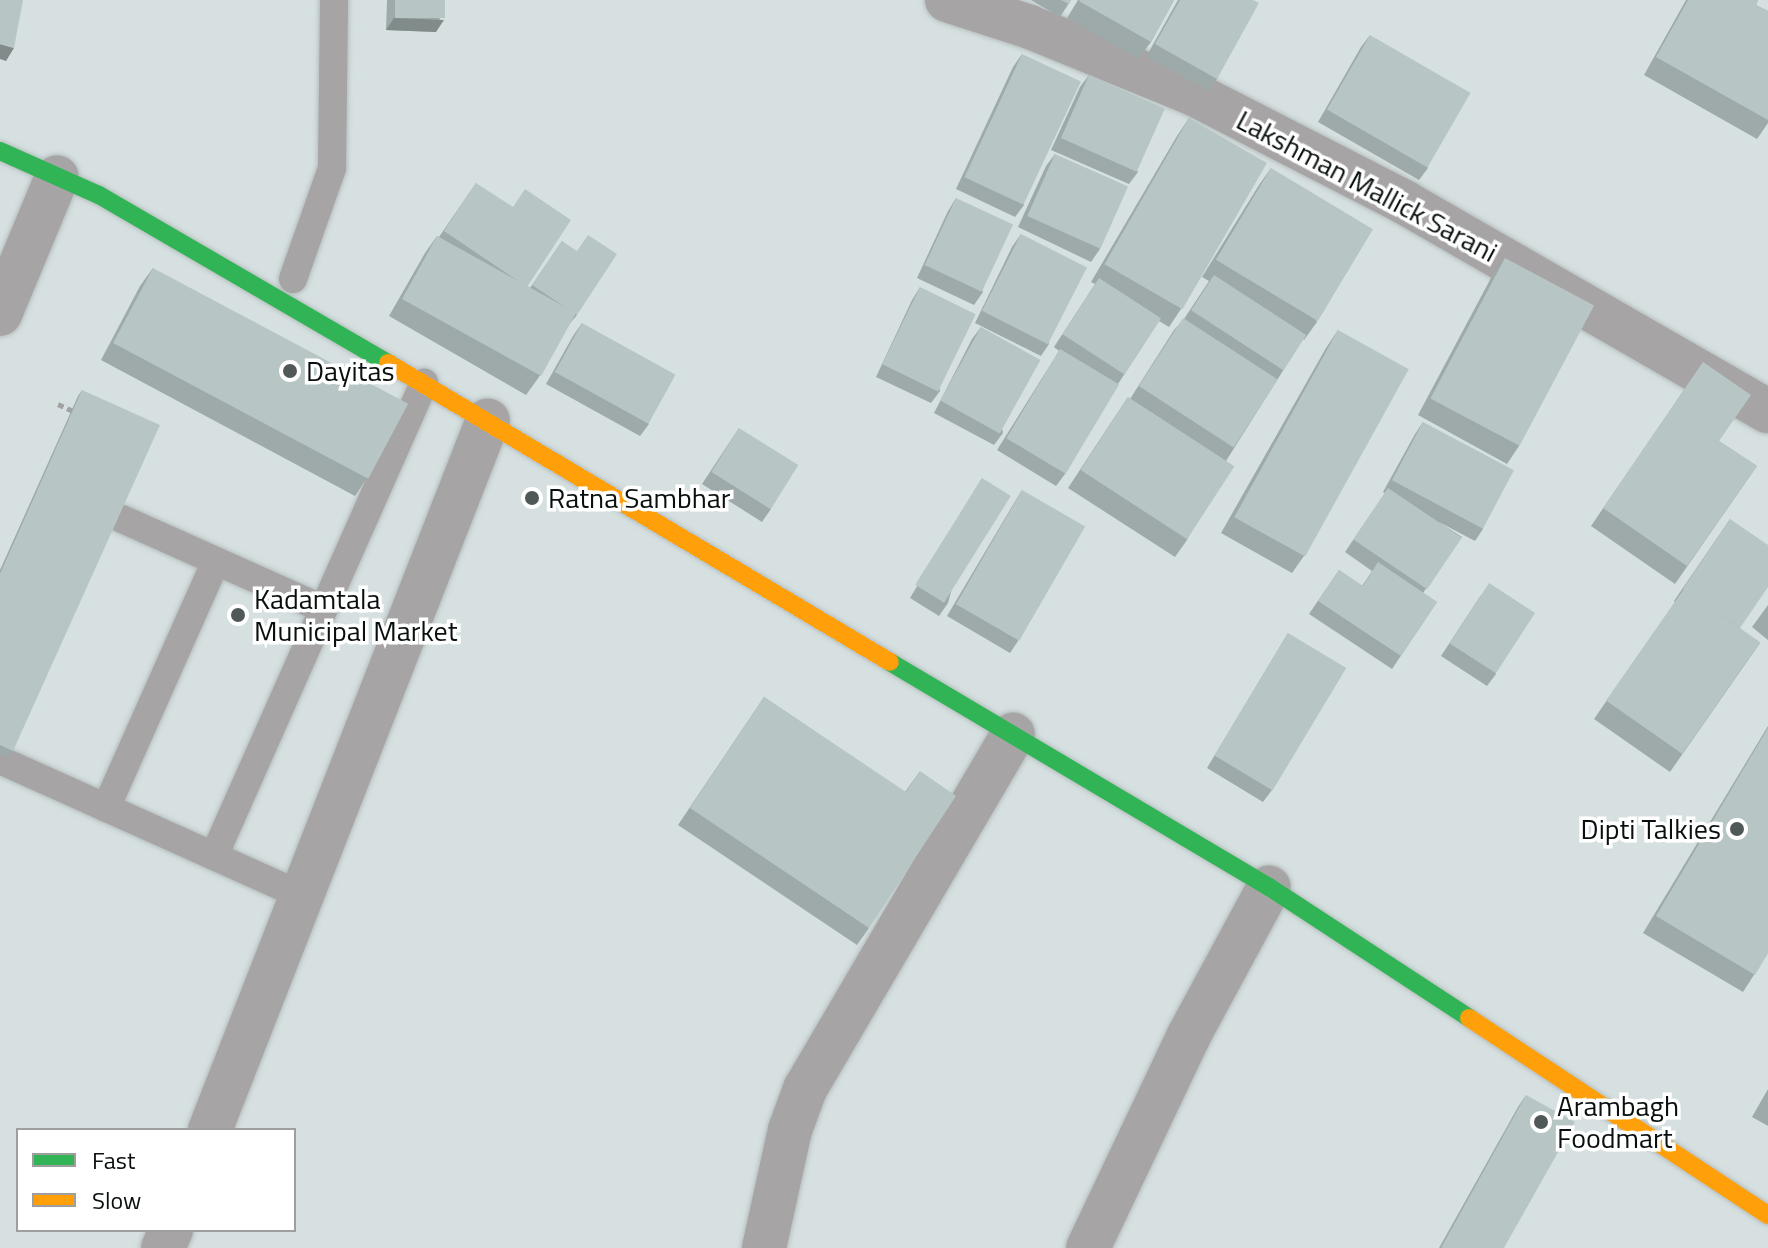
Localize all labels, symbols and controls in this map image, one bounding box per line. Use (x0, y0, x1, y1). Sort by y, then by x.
street label: Lakshman Mallick Sarani (1231, 103, 1503, 269)
place label: Dayitas (306, 354, 394, 388)
marker: Dayitas (281, 362, 299, 380)
place label: Ratna Sambhar (548, 481, 730, 515)
marker: Ratna Sambhar (523, 489, 541, 507)
place label: Kadamtala Municipal Market (254, 582, 457, 648)
marker: Kadamtala Municipal Market (229, 606, 247, 624)
place label: Dipti Talkies (1581, 812, 1721, 846)
marker: Dipti Talkies (1728, 820, 1746, 838)
place label: Arambagh Foodmart (1557, 1089, 1679, 1155)
marker: Arambagh Foodmart (1532, 1113, 1550, 1131)
legend (16, 1128, 296, 1232)
text: Fast (92, 1142, 135, 1178)
text: Slow (92, 1182, 141, 1218)

